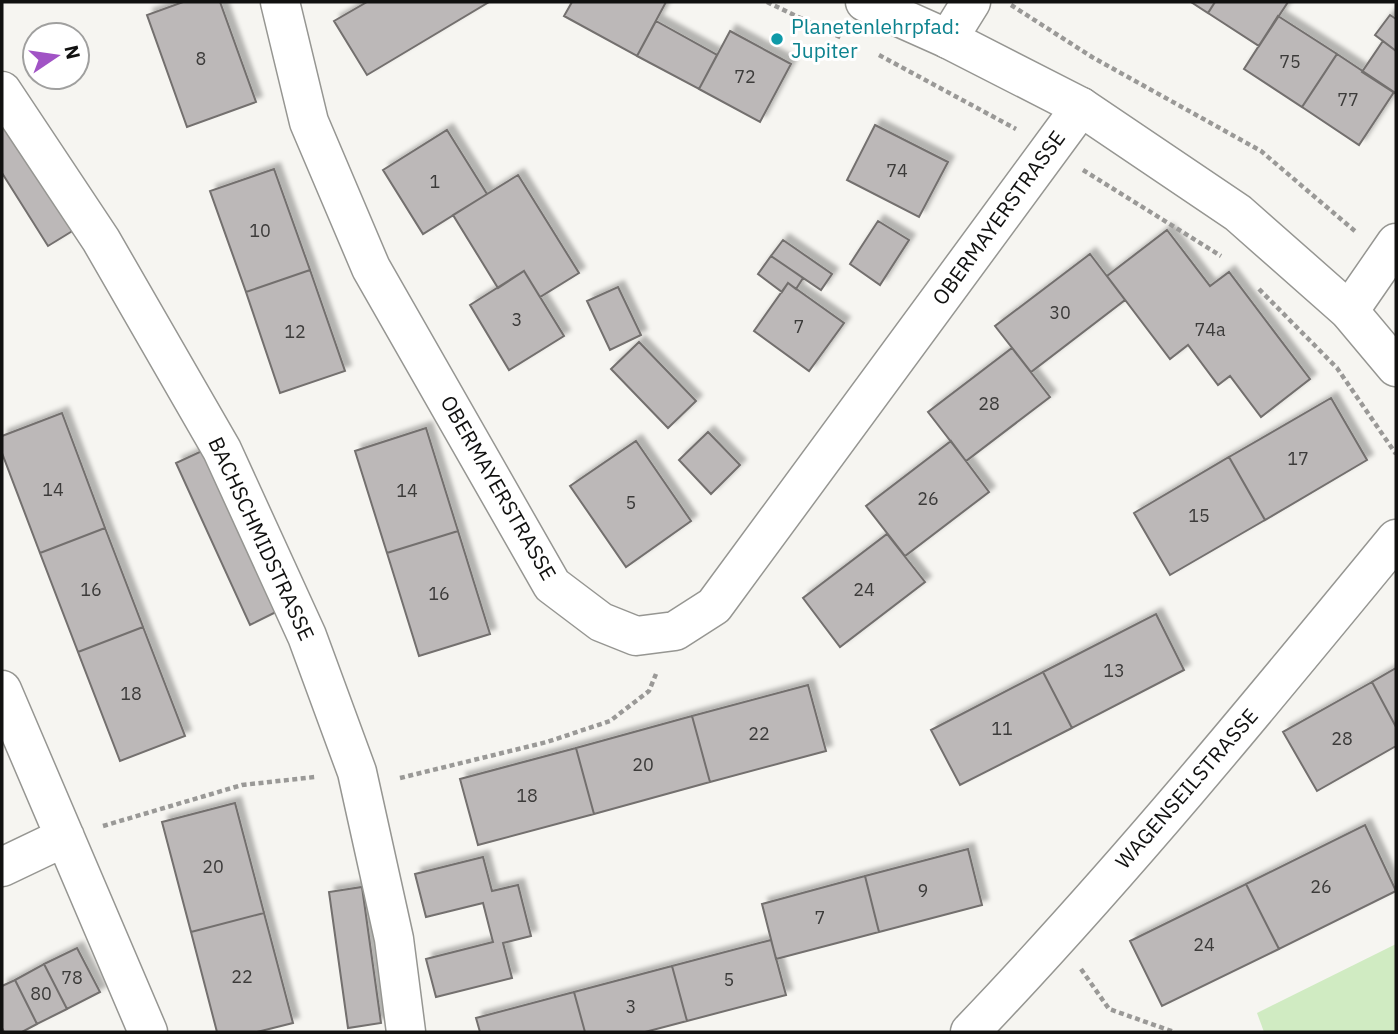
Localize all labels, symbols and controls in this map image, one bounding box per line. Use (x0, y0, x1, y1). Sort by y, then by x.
place label: Planetenlehrpfad: Jupiter (791, 12, 960, 64)
north arrow (21, 21, 91, 91)
marker: Planetenlehrpfad: Jupiter (769, 31, 785, 47)
text: N (59, 43, 86, 62)
house number: 8 (196, 47, 206, 70)
house number: 75 (1279, 50, 1301, 73)
house number: 72 (734, 65, 756, 88)
house number: 77 (1337, 88, 1359, 111)
street label: OBERMAYERSTRASSE (925, 125, 1071, 310)
house number: 74 (886, 159, 908, 182)
house number: 1 (430, 170, 440, 193)
house number: 10 (249, 219, 271, 242)
house number: 30 (1049, 301, 1071, 324)
house number: 3 (512, 308, 522, 331)
house number: 7 (794, 315, 804, 338)
house number: 74a (1194, 318, 1226, 341)
house number: 12 (284, 320, 306, 343)
street label: OBERMAYERSTRASSE (434, 390, 563, 585)
house number: 28 (978, 392, 1000, 415)
street label: BACHSCHMIDSTRASSE (202, 432, 321, 645)
house number: 17 (1287, 447, 1309, 470)
house number: 14 (42, 478, 64, 501)
house number: 14 (396, 479, 418, 502)
house number: 26 (917, 487, 939, 510)
house number: 5 (626, 491, 636, 514)
house number: 15 (1188, 504, 1210, 527)
house number: 16 (80, 578, 102, 601)
house number: 24 (853, 578, 875, 601)
house number: 16 (428, 582, 450, 605)
house number: 13 (1103, 659, 1125, 682)
house number: 18 (120, 682, 142, 705)
street label: WAGENSEILSTRASSE (1109, 702, 1264, 875)
house number: 11 (991, 717, 1013, 740)
house number: 22 (748, 722, 770, 745)
house number: 28 (1331, 727, 1353, 750)
house number: 20 (632, 753, 654, 776)
house number: 18 (516, 784, 538, 807)
house number: 20 (202, 855, 224, 878)
house number: 26 (1310, 875, 1332, 898)
house number: 9 (918, 879, 928, 902)
house number: 7 (815, 906, 825, 929)
house number: 24 (1193, 933, 1215, 956)
house number: 22 (231, 965, 253, 988)
house number: 78 (61, 966, 83, 989)
house number: 5 (724, 968, 734, 991)
house number: 80 (30, 982, 52, 1005)
house number: 3 (626, 995, 636, 1018)

